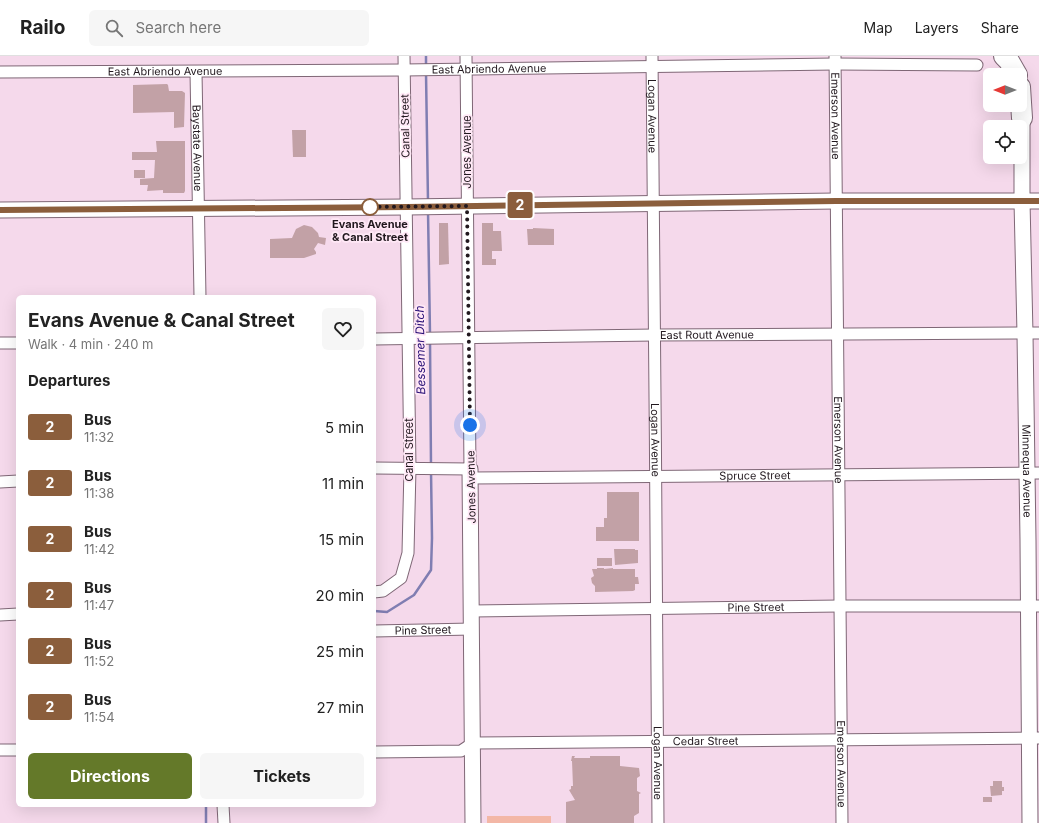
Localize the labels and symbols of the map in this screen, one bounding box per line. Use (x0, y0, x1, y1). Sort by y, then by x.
street label: East Abriendo Avenue (432, 61, 546, 77)
street label: East Abriendo Avenue (108, 64, 222, 78)
north arrow (983, 68, 1027, 112)
street label: Emerson Avenue (828, 72, 843, 160)
street label: Logan Avenue (645, 79, 660, 153)
street label: Canal Street (397, 94, 413, 158)
street label: Baystate Avenue (190, 104, 205, 191)
street label: Jones Avenue (460, 115, 474, 189)
line badge: 2 (507, 192, 533, 218)
marker: Evans Avenue & Canal Street (361, 198, 379, 216)
place label: Evans Avenue & Canal Street (332, 217, 408, 244)
water label: Bessemer Ditch (412, 305, 428, 395)
street label: East Routt Avenue (660, 327, 754, 342)
street label: Emerson Avenue (831, 396, 846, 484)
street label: Logan Avenue (648, 403, 663, 477)
your location (460, 415, 480, 435)
street label: Canal Street (402, 418, 416, 482)
street label: Minnequa Avenue (1019, 424, 1035, 518)
street label: Jones Avenue (463, 450, 479, 524)
street label: Spruce Street (719, 468, 791, 483)
street label: Pine Street (727, 600, 785, 615)
street label: Pine Street (394, 622, 452, 638)
street label: Emerson Avenue (834, 720, 849, 808)
street label: Logan Avenue (651, 726, 665, 800)
street label: Cedar Street (673, 734, 739, 748)

